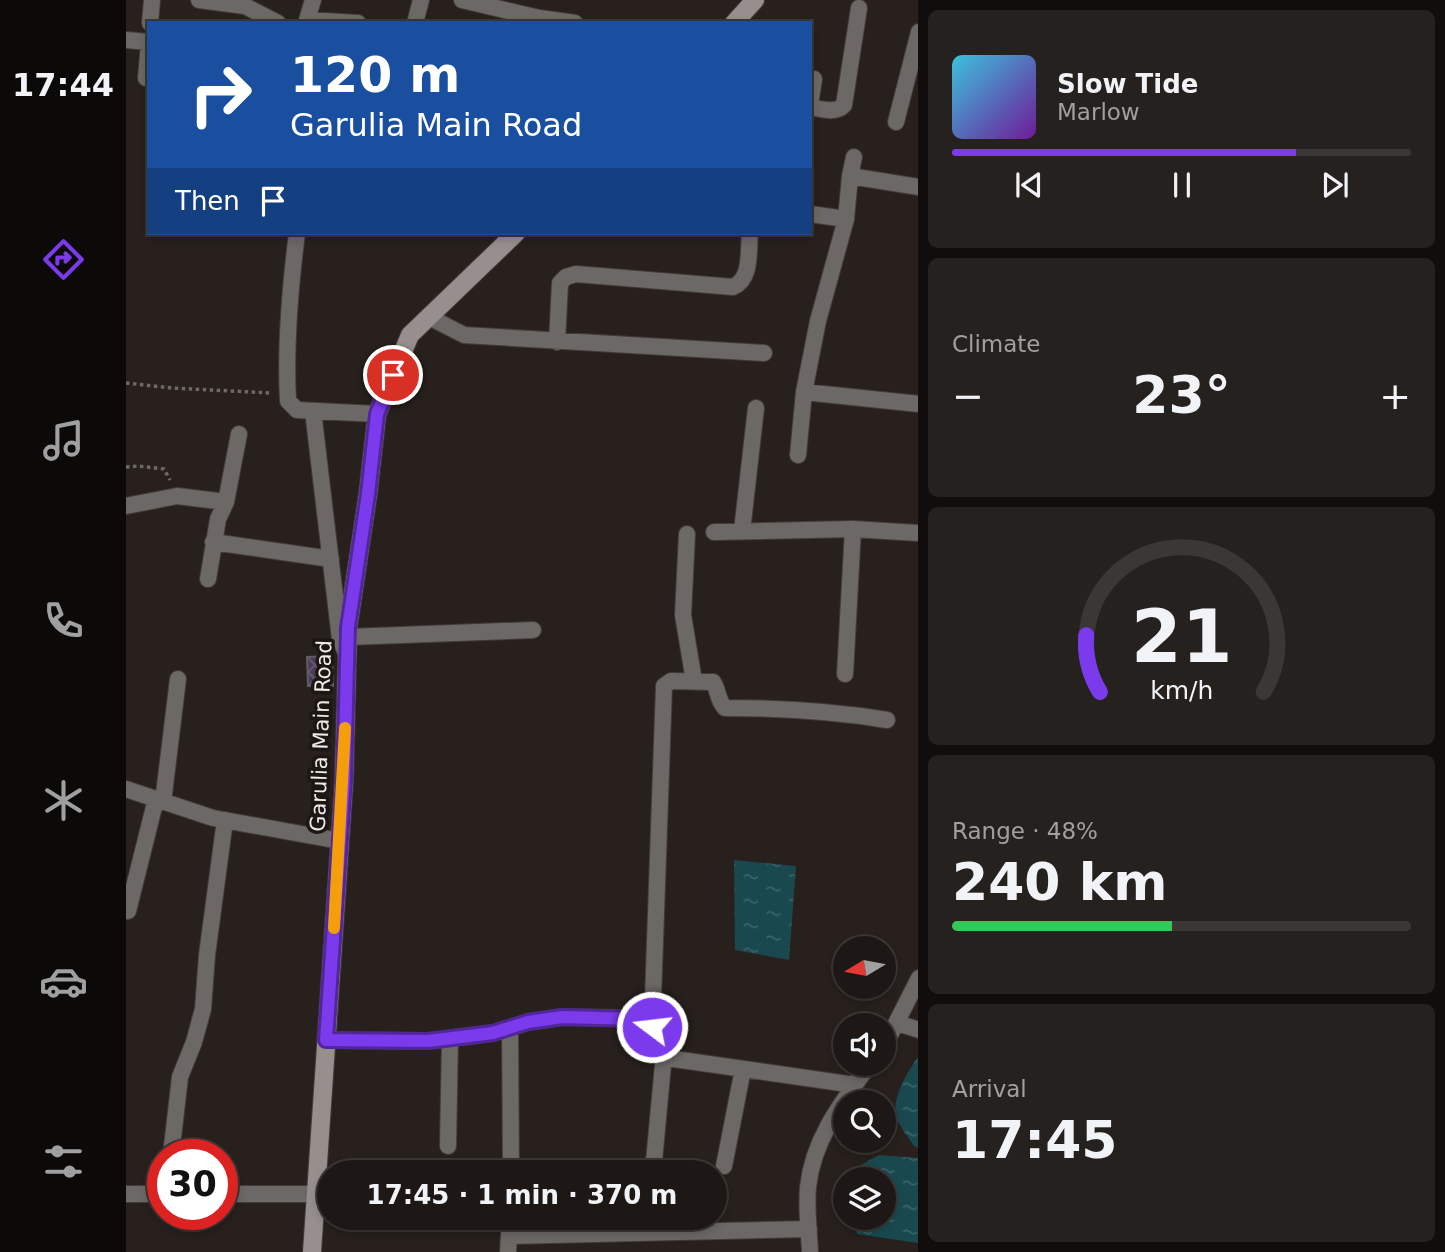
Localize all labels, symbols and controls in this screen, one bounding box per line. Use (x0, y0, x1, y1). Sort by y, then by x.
text: 120 m (290, 47, 460, 104)
icon: right (175, 49, 266, 140)
text: 17:44 (12, 66, 114, 104)
text: Slow Tide (1057, 69, 1198, 99)
text: Marlow (1057, 99, 1140, 125)
text: Garulia Main Road (290, 106, 582, 144)
icon: previous (1010, 166, 1048, 204)
icon: pause (1163, 166, 1201, 204)
icon: next (1316, 166, 1354, 204)
icon: arrive (254, 182, 292, 220)
text: Then (175, 186, 240, 216)
icon: directions (39, 235, 88, 284)
text: Climate (952, 331, 1041, 357)
pin (363, 345, 423, 405)
icon: arrive (374, 356, 412, 394)
text: 23° (1132, 365, 1231, 425)
text: − (952, 374, 984, 418)
text: + (1379, 374, 1411, 418)
icon: music (39, 416, 88, 465)
text: 21 (1131, 594, 1232, 679)
icon: phone (39, 596, 88, 645)
street label: Garulia Main Road (306, 640, 336, 832)
text: km/h (1150, 676, 1213, 705)
icon: climate (39, 776, 88, 825)
text: Range · 48% (952, 818, 1098, 844)
text: 240 km (952, 852, 1167, 912)
north arrow (833, 936, 896, 999)
map controls (833, 936, 896, 1230)
icon: car (39, 957, 88, 1006)
position arrow (615, 990, 689, 1064)
button: sound (833, 1013, 896, 1076)
text: Arrival (952, 1076, 1027, 1102)
button: search (833, 1090, 896, 1153)
text: 17:45 (952, 1110, 1118, 1170)
icon: filters (39, 1137, 88, 1186)
speed limit sign: 30 (147, 1139, 238, 1230)
button: layers (833, 1167, 896, 1230)
text: 17:45 · 1 min · 370 m (367, 1180, 677, 1210)

